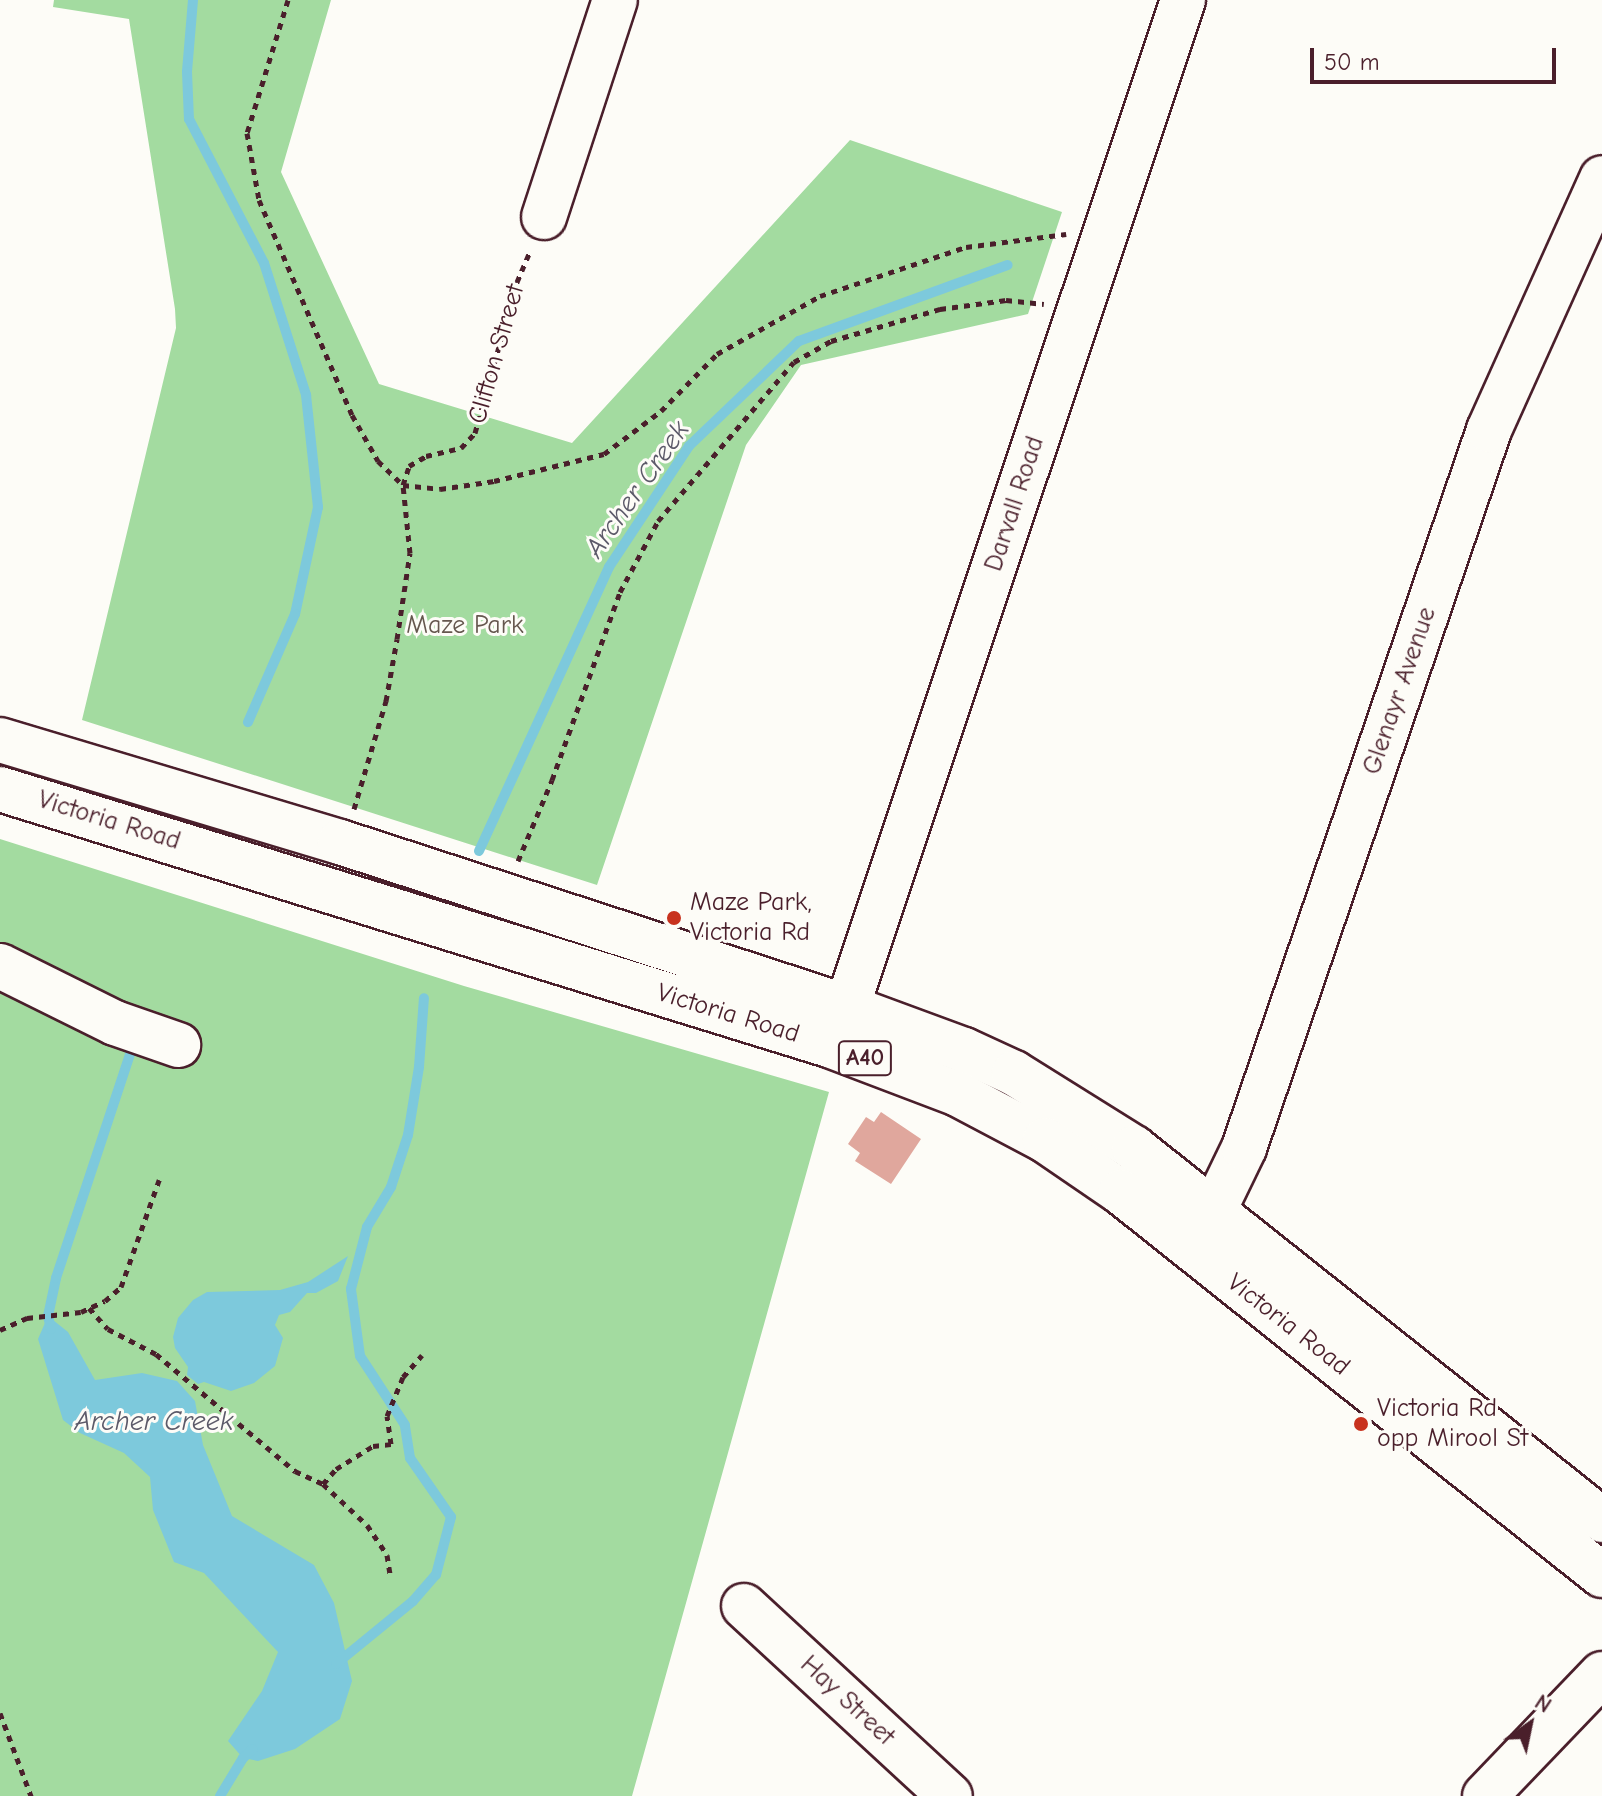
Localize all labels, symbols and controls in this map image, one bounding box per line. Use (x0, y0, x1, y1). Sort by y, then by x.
scale bar (1314, 32, 1560, 82)
text: 50 m (1324, 48, 1380, 76)
street label: Clifton Street (462, 281, 532, 427)
water label: Archer Creek (578, 414, 696, 564)
street label: Darvall Road (979, 433, 1051, 575)
street label: Glenayr Avenue (1357, 603, 1443, 779)
park label: Maze Park (406, 610, 524, 642)
street label: Victoria Road (34, 785, 184, 857)
place label: Maze Park, Victoria Rd (690, 887, 812, 948)
marker: Maze Park, Victoria Rd (665, 909, 683, 927)
street label: Victoria Road (653, 978, 803, 1050)
road number: A40 (837, 1038, 893, 1078)
street label: Victoria Road (1220, 1267, 1356, 1383)
place label: Victoria Rd opp Mirool St (1377, 1393, 1528, 1454)
water label: Archer Creek (75, 1404, 233, 1438)
marker: Victoria Rd opp Mirool St (1352, 1415, 1370, 1433)
street label: Hay Street (793, 1649, 901, 1753)
north arrow (1490, 1684, 1570, 1764)
text: N (1530, 1689, 1556, 1719)

